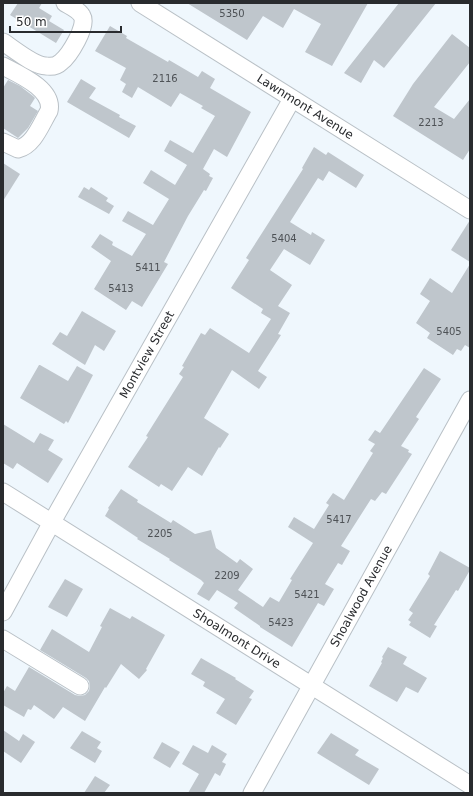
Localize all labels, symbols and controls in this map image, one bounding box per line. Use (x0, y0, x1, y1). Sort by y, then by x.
scale bar (10, 8, 121, 34)
house number: 5350 (219, 8, 245, 19)
text: 50 m (16, 15, 47, 29)
street label: Lawnmont Avenue (254, 71, 356, 142)
house number: 2116 (152, 73, 178, 84)
house number: 2213 (418, 117, 444, 128)
house number: 5404 (271, 233, 297, 244)
house number: 5411 (135, 262, 161, 273)
house number: 5413 (108, 283, 134, 294)
street label: Montview Street (117, 308, 177, 401)
house number: 5405 (436, 326, 462, 337)
house number: 5417 (326, 514, 352, 525)
house number: 2205 (147, 528, 173, 539)
street label: Shoalwood Avenue (327, 543, 395, 649)
house number: 2209 (214, 570, 240, 581)
house number: 5421 (294, 589, 320, 600)
street label: Shoalmont Drive (191, 606, 283, 671)
house number: 5423 (268, 617, 294, 628)

